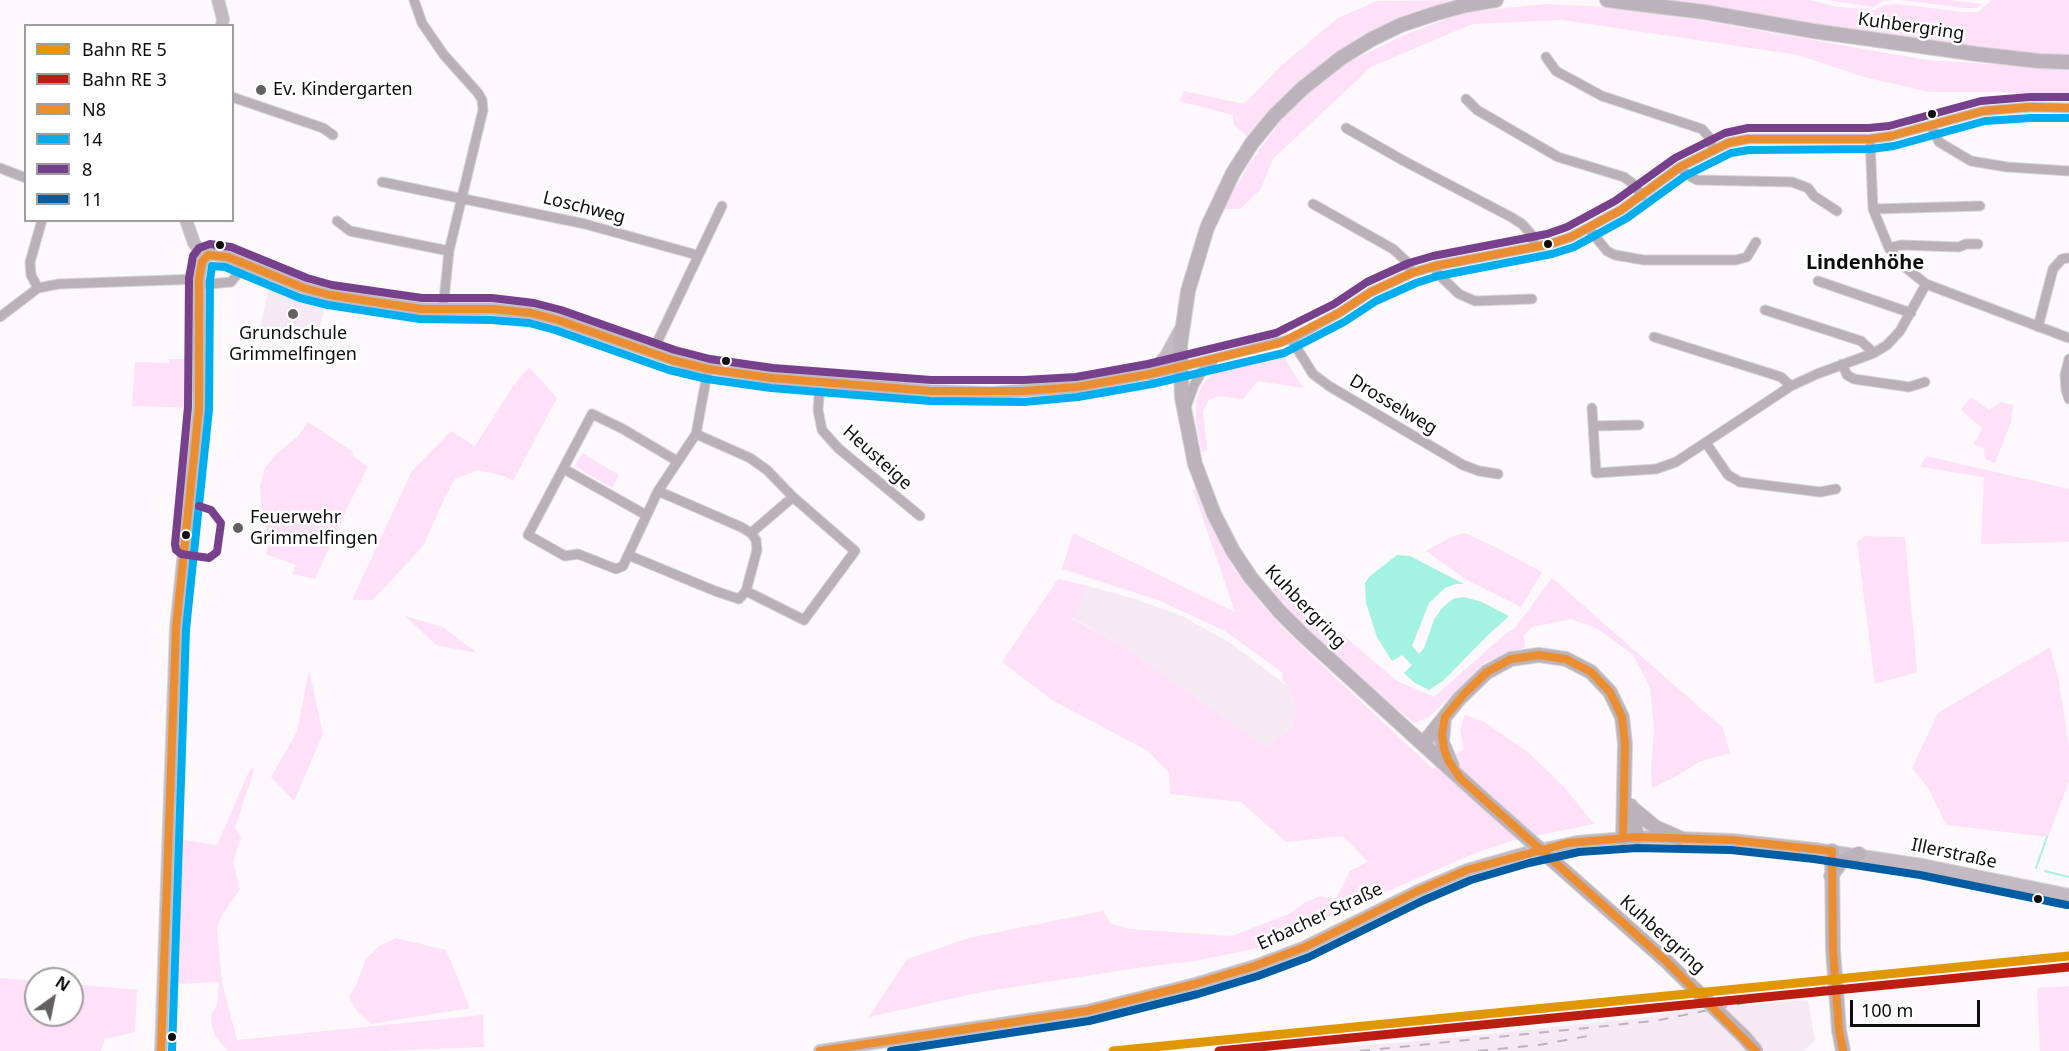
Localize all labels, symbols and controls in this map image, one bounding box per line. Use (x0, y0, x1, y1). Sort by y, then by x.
street label: Kuhbergring (1856, 9, 1966, 45)
legend (24, 24, 234, 222)
text: Bahn RE 5 (82, 37, 167, 61)
text: Bahn RE 3 (82, 67, 167, 91)
place label: Ev. Kindergarten (273, 79, 413, 101)
marker: Ev. Kindergarten (254, 83, 268, 97)
text: N8 (82, 97, 106, 121)
unlabelled marker (1926, 108, 1938, 120)
text: 14 (82, 127, 103, 151)
text: 8 (82, 157, 92, 181)
text: 11 (82, 187, 103, 211)
street label: Loschweg (541, 187, 627, 229)
unlabelled marker (1542, 238, 1554, 250)
unlabelled marker (214, 239, 226, 251)
district label: Lindenhöhe (1806, 251, 1924, 275)
marker: Grundschule Grimmelfingen (286, 307, 300, 321)
place label: Grundschule Grimmelfingen (229, 323, 357, 366)
unlabelled marker (720, 355, 732, 367)
street label: Drosselweg (1345, 370, 1441, 440)
street label: Heusteige (838, 421, 916, 495)
place label: Feuerwehr Grimmelfingen (250, 507, 378, 550)
marker: Feuerwehr Grimmelfingen (231, 521, 245, 535)
unlabelled marker (180, 529, 192, 541)
street label: Kuhbergring (1260, 561, 1350, 653)
street label: Illerstraße (1909, 834, 1999, 874)
street label: Erbacher Straße (1254, 879, 1386, 955)
street label: Kuhbergring (1615, 891, 1709, 979)
unlabelled marker (2032, 893, 2044, 905)
north arrow (24, 967, 84, 1027)
text: N (51, 971, 74, 996)
scale bar (1853, 988, 1984, 1026)
text: 100 m (1861, 998, 1913, 1022)
unlabelled marker (166, 1031, 178, 1043)

